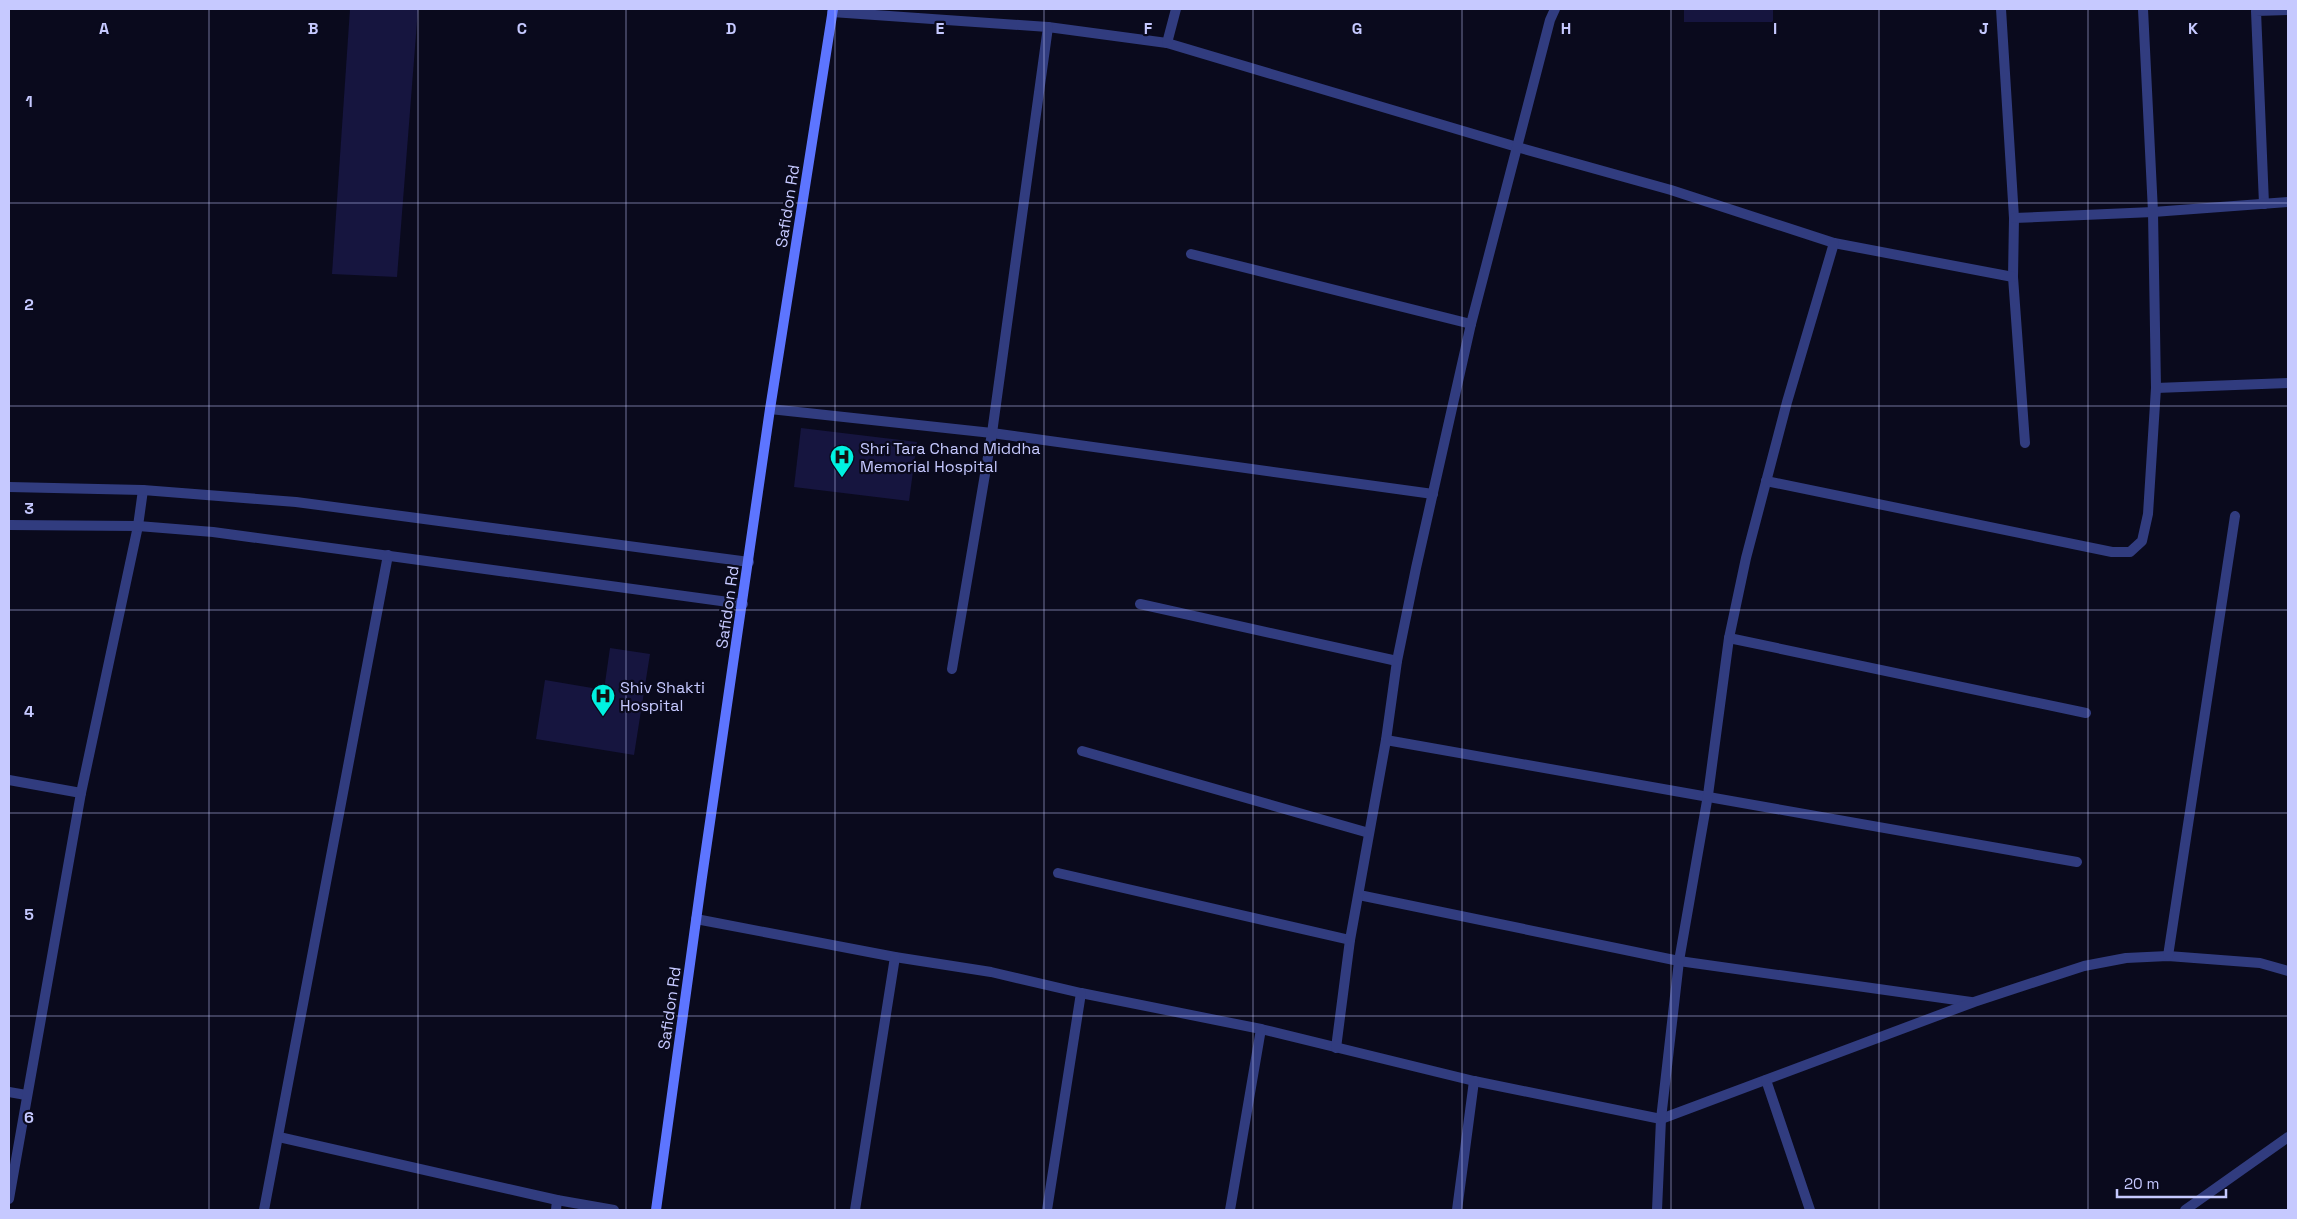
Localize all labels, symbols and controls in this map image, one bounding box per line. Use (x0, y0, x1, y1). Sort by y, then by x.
text: A (99, 18, 109, 39)
text: B (308, 18, 318, 39)
text: C (517, 18, 527, 39)
text: D (726, 18, 736, 39)
text: E (936, 18, 945, 39)
text: F (1144, 18, 1153, 39)
text: G (1352, 18, 1362, 39)
text: H (1561, 18, 1571, 39)
text: I (1773, 18, 1777, 39)
text: J (1979, 18, 1989, 39)
text: K (2188, 18, 2198, 39)
text: 1 (25, 91, 33, 112)
street label: Safidon Rd (771, 163, 804, 249)
text: 2 (24, 294, 34, 315)
place label: Shri Tara Chand Middha Memorial Hospital (860, 438, 1040, 477)
hospital icon: Shri Tara Chand Middha Memorial Hospital (829, 444, 855, 478)
text: 3 (24, 498, 34, 519)
street label: Safidon Rd (711, 564, 744, 650)
place label: Shiv Shakti Hospital (620, 677, 705, 716)
hospital icon: Shiv Shakti Hospital (590, 683, 616, 717)
text: 4 (24, 701, 34, 722)
text: 5 (24, 904, 34, 925)
street label: Safidon Rd (653, 965, 686, 1051)
text: 6 (24, 1107, 34, 1128)
scale bar (2117, 1166, 2226, 1198)
text: 20 m (2124, 1174, 2159, 1193)

